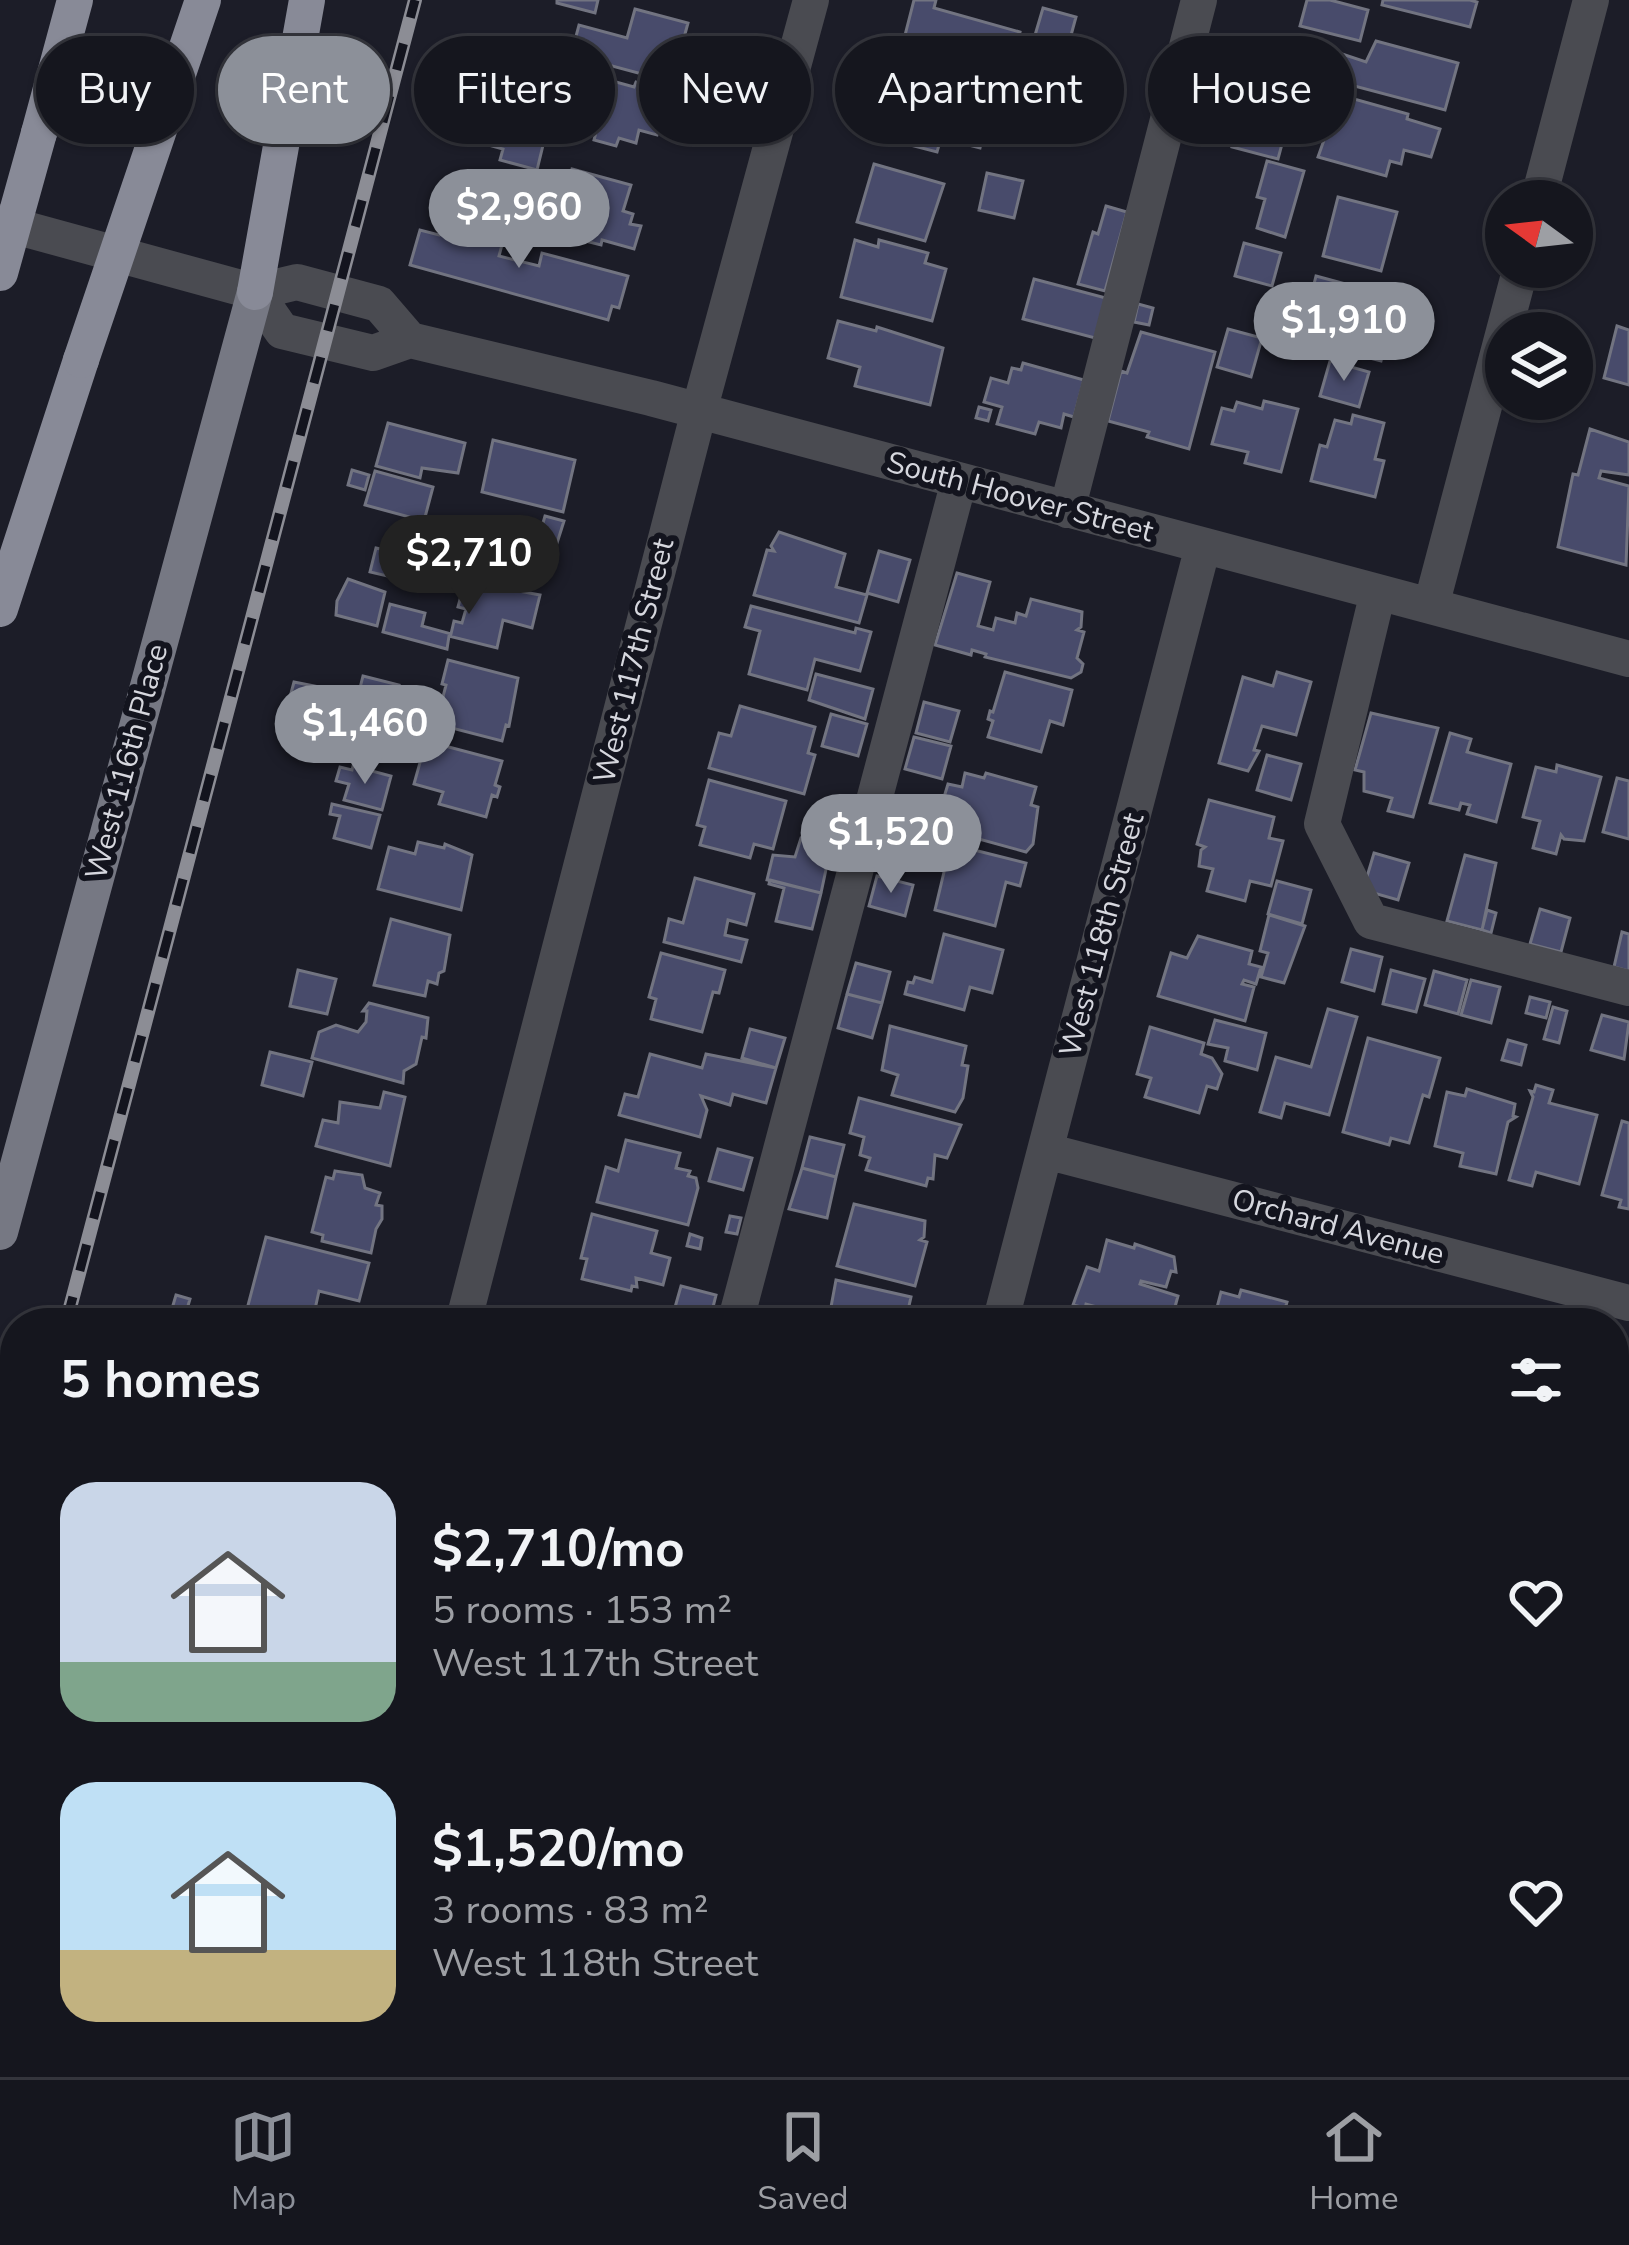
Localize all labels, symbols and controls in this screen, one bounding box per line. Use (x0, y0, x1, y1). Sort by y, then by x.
chip: Buy (36, 36, 194, 144)
chip: Rent (218, 36, 390, 144)
chip: Filters (414, 36, 615, 144)
chip: New (639, 36, 811, 144)
chip: Apartment (835, 36, 1124, 144)
chip: House (1148, 36, 1354, 144)
pin: $2,960 (421, 169, 617, 271)
north arrow (1485, 180, 1593, 288)
map controls (1485, 180, 1593, 420)
text: $2,960 (456, 181, 582, 234)
pin: $1,910 (1246, 282, 1442, 384)
text: $1,910 (1281, 294, 1407, 347)
button: layers (1485, 312, 1593, 420)
street label: South Hoover Street (882, 442, 1158, 552)
pin: $2,710 (371, 515, 567, 617)
text: $2,710 (406, 527, 532, 580)
street label: West 117th Street (584, 534, 684, 788)
street label: West 116th Place (76, 640, 178, 884)
pin: $1,460 (267, 685, 463, 787)
text: $1,460 (302, 697, 428, 750)
pin: $1,520 (793, 794, 989, 896)
text: $1,520 (828, 806, 954, 859)
street label: West 118th Street (1050, 808, 1154, 1061)
street label: Orchard Avenue (1227, 1179, 1449, 1275)
text: 5 homes (60, 1345, 261, 1415)
icon: filters (1503, 1347, 1569, 1413)
text: $2,710/mo (432, 1514, 685, 1584)
icon: home (156, 1530, 300, 1674)
icon: heart (1503, 1569, 1569, 1635)
text: 5 rooms · 153 m² (432, 1584, 732, 1637)
text: West 117th Street (432, 1637, 758, 1690)
text: $1,520/mo (432, 1814, 685, 1884)
icon: home (156, 1830, 300, 1974)
icon: heart (1503, 1869, 1569, 1935)
text: 3 rooms · 83 m² (432, 1884, 709, 1937)
text: West 118th Street (432, 1937, 758, 1990)
tab: Map (230, 2104, 296, 2221)
tab: Saved (757, 2104, 848, 2221)
tab: Home (1309, 2104, 1399, 2221)

